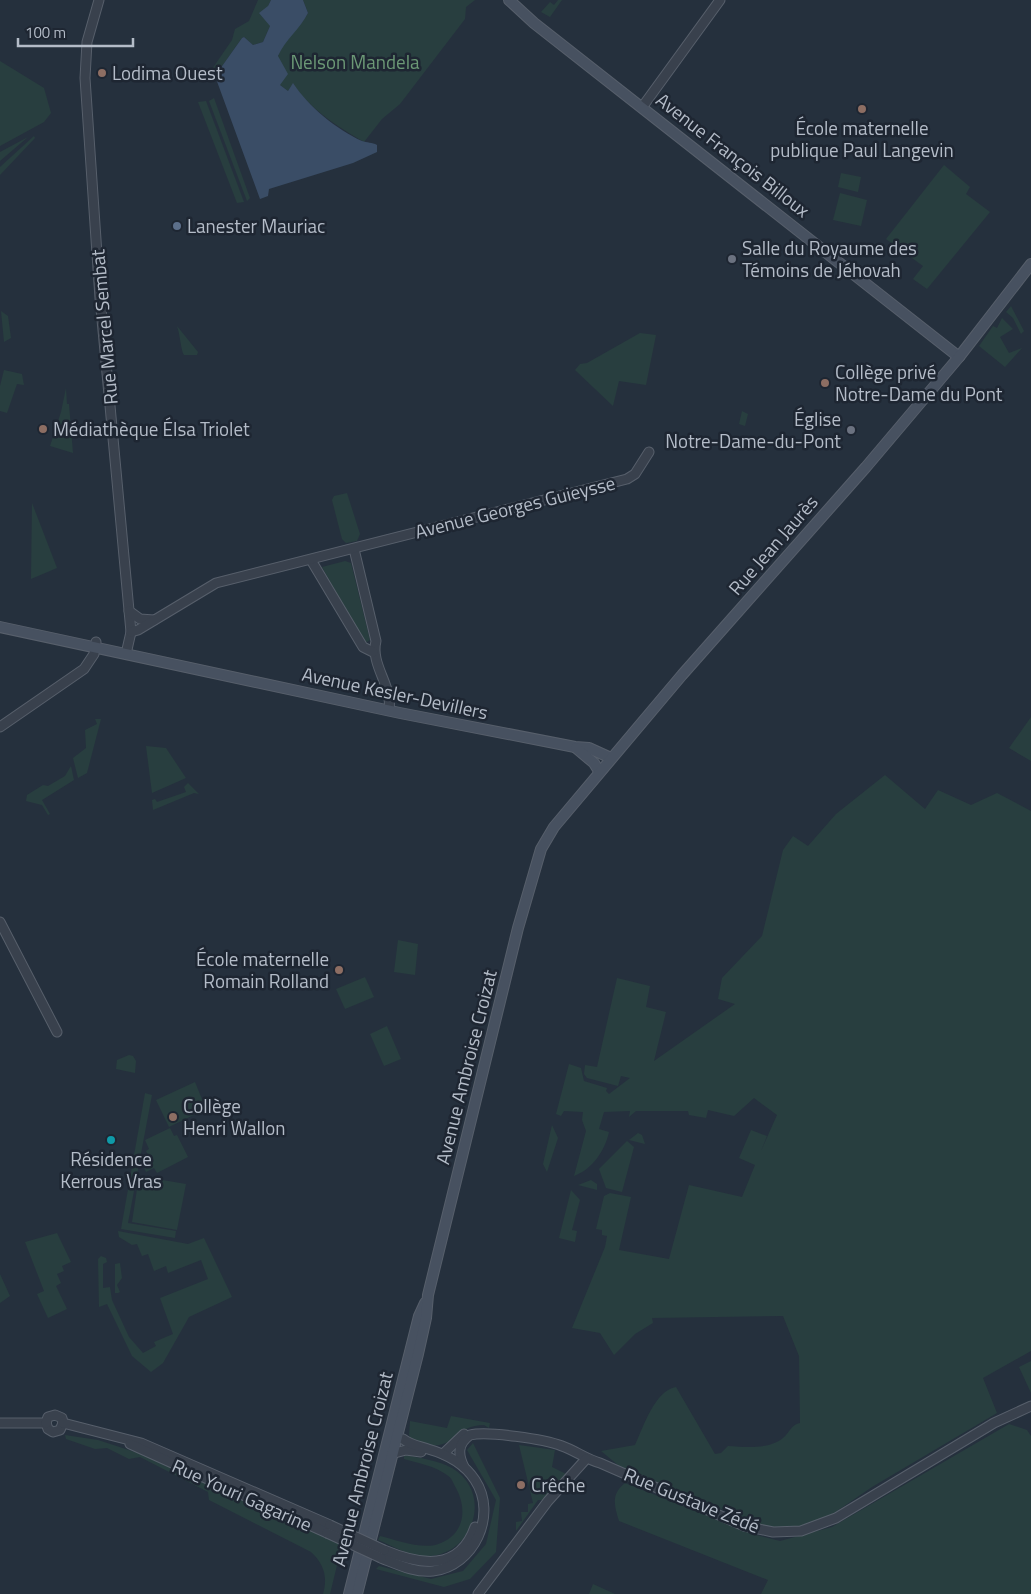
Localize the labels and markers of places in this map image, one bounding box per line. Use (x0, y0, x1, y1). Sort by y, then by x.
place label: Lodima Ouest (112, 58, 223, 87)
marker: Lodima Ouest (96, 67, 108, 79)
marker: École maternelle publique Paul Langevin (856, 103, 868, 115)
place label: École maternelle publique Paul Langevin (770, 113, 954, 164)
place label: Lanester Mauriac (187, 211, 325, 240)
marker: Lanester Mauriac (171, 220, 183, 232)
place label: Salle du Royaume des Témoins de Jéhovah (742, 233, 917, 284)
marker: Salle du Royaume des Témoins de Jéhovah (726, 253, 738, 265)
place label: Collège privé Notre-Dame du Pont (835, 357, 1003, 408)
marker: Collège privé Notre-Dame du Pont (819, 377, 831, 389)
place label: Église Notre-Dame-du-Pont (665, 404, 841, 455)
place label: Médiathèque Élsa Triolet (53, 414, 250, 443)
marker: Médiathèque Élsa Triolet (37, 423, 49, 435)
marker: Église Notre-Dame-du-Pont (845, 424, 857, 436)
place label: École maternelle Romain Rolland (196, 944, 329, 995)
marker: École maternelle Romain Rolland (333, 964, 345, 976)
place label: Collège Henri Wallon (183, 1091, 286, 1142)
marker: Collège Henri Wallon (167, 1111, 179, 1123)
marker: Résidence Kerrous Vras (105, 1134, 117, 1146)
place label: Résidence Kerrous Vras (60, 1144, 162, 1195)
place label: Crêche (531, 1470, 585, 1499)
marker: Crêche (515, 1479, 527, 1491)

